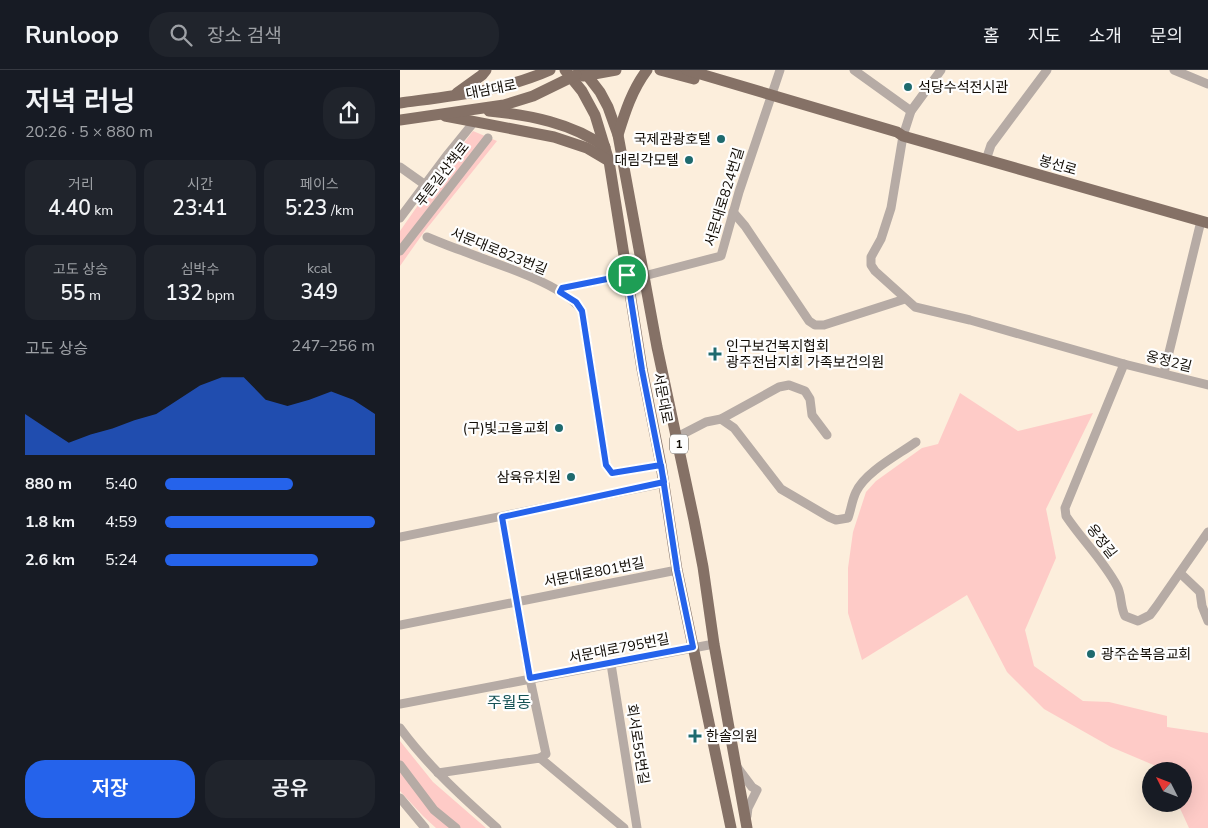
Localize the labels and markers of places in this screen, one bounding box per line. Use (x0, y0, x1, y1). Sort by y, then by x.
place label: 석당수석전시관 (918, 78, 1008, 97)
marker: 석당수석전시관 (902, 81, 914, 93)
place label: 국제관광호텔 (634, 130, 711, 149)
marker: 국제관광호텔 (715, 133, 727, 145)
place label: 대림각모텔 (615, 151, 679, 170)
marker: 대림각모텔 (683, 154, 695, 166)
pin (606, 254, 648, 296)
place label: 인구보건복지협회 광주전남지회 가족보건의원 (726, 337, 884, 372)
marker: 인구보건복지협회 광주전남지회 가족보건의원 (708, 347, 722, 361)
place label: (구)빛고을교회 (463, 419, 549, 438)
marker: (구)빛고을교회 (553, 422, 565, 434)
place label: 삼육유치원 (497, 468, 561, 487)
marker: 삼육유치원 (565, 471, 577, 483)
place label: 광주순복음교회 (1101, 645, 1191, 664)
marker: 광주순복음교회 (1085, 648, 1097, 660)
place label: 한솔의원 (706, 727, 758, 746)
marker: 한솔의원 (688, 729, 702, 743)

